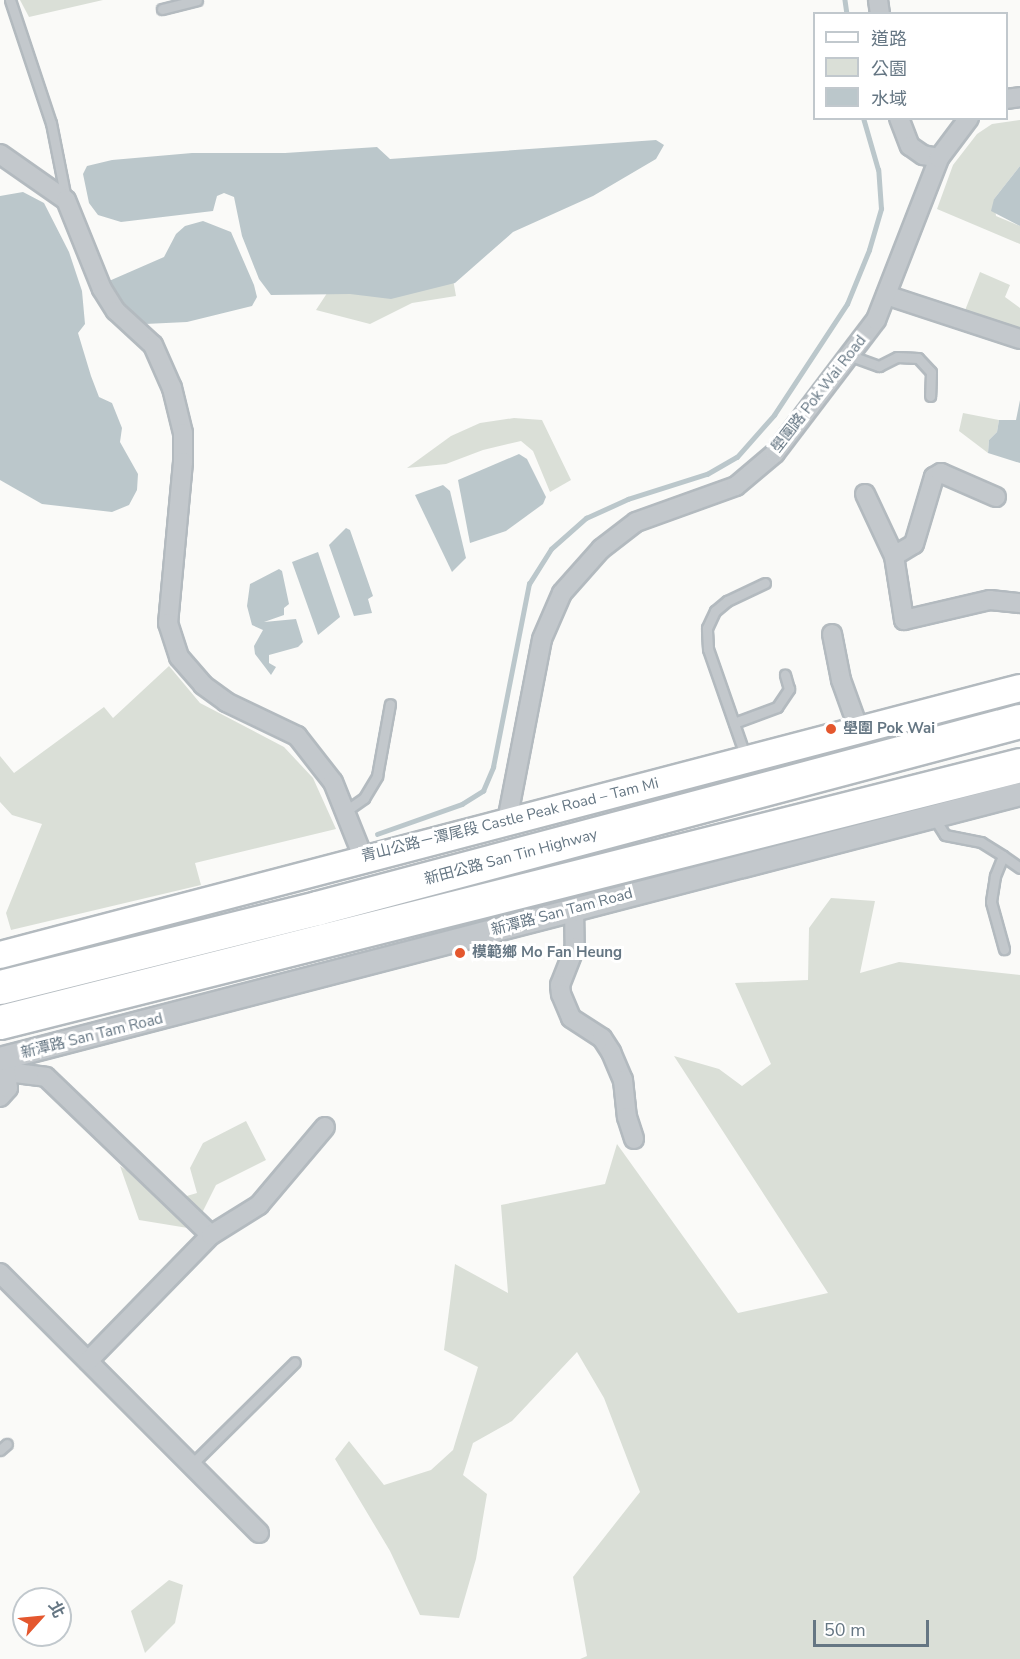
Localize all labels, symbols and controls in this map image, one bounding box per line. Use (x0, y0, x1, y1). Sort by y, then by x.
legend (813, 12, 1008, 120)
text: 道路 (871, 27, 907, 51)
text: 公園 (871, 57, 907, 81)
text: 水域 (871, 87, 907, 111)
street label: 壆圍路 Pok Wai Road (768, 332, 870, 456)
place label: 壆圍 Pok Wai (843, 720, 935, 738)
marker: 壆圍 Pok Wai (824, 722, 838, 736)
street label: 青山公路－潭尾段 Castle Peak Road – Tam Mi (360, 774, 660, 866)
street label: 新田公路 San Tin Highway (422, 825, 600, 889)
street label: 新潭路 San Tam Road (489, 884, 635, 940)
place label: 模範鄉 Mo Fan Heung (472, 944, 622, 962)
marker: 模範鄉 Mo Fan Heung (453, 946, 467, 960)
street label: 新潭路 San Tam Road (19, 1010, 165, 1062)
north arrow (12, 1587, 72, 1647)
text: 北 (43, 1598, 70, 1622)
scale bar (816, 1608, 932, 1646)
text: 50 m (824, 1618, 866, 1642)

